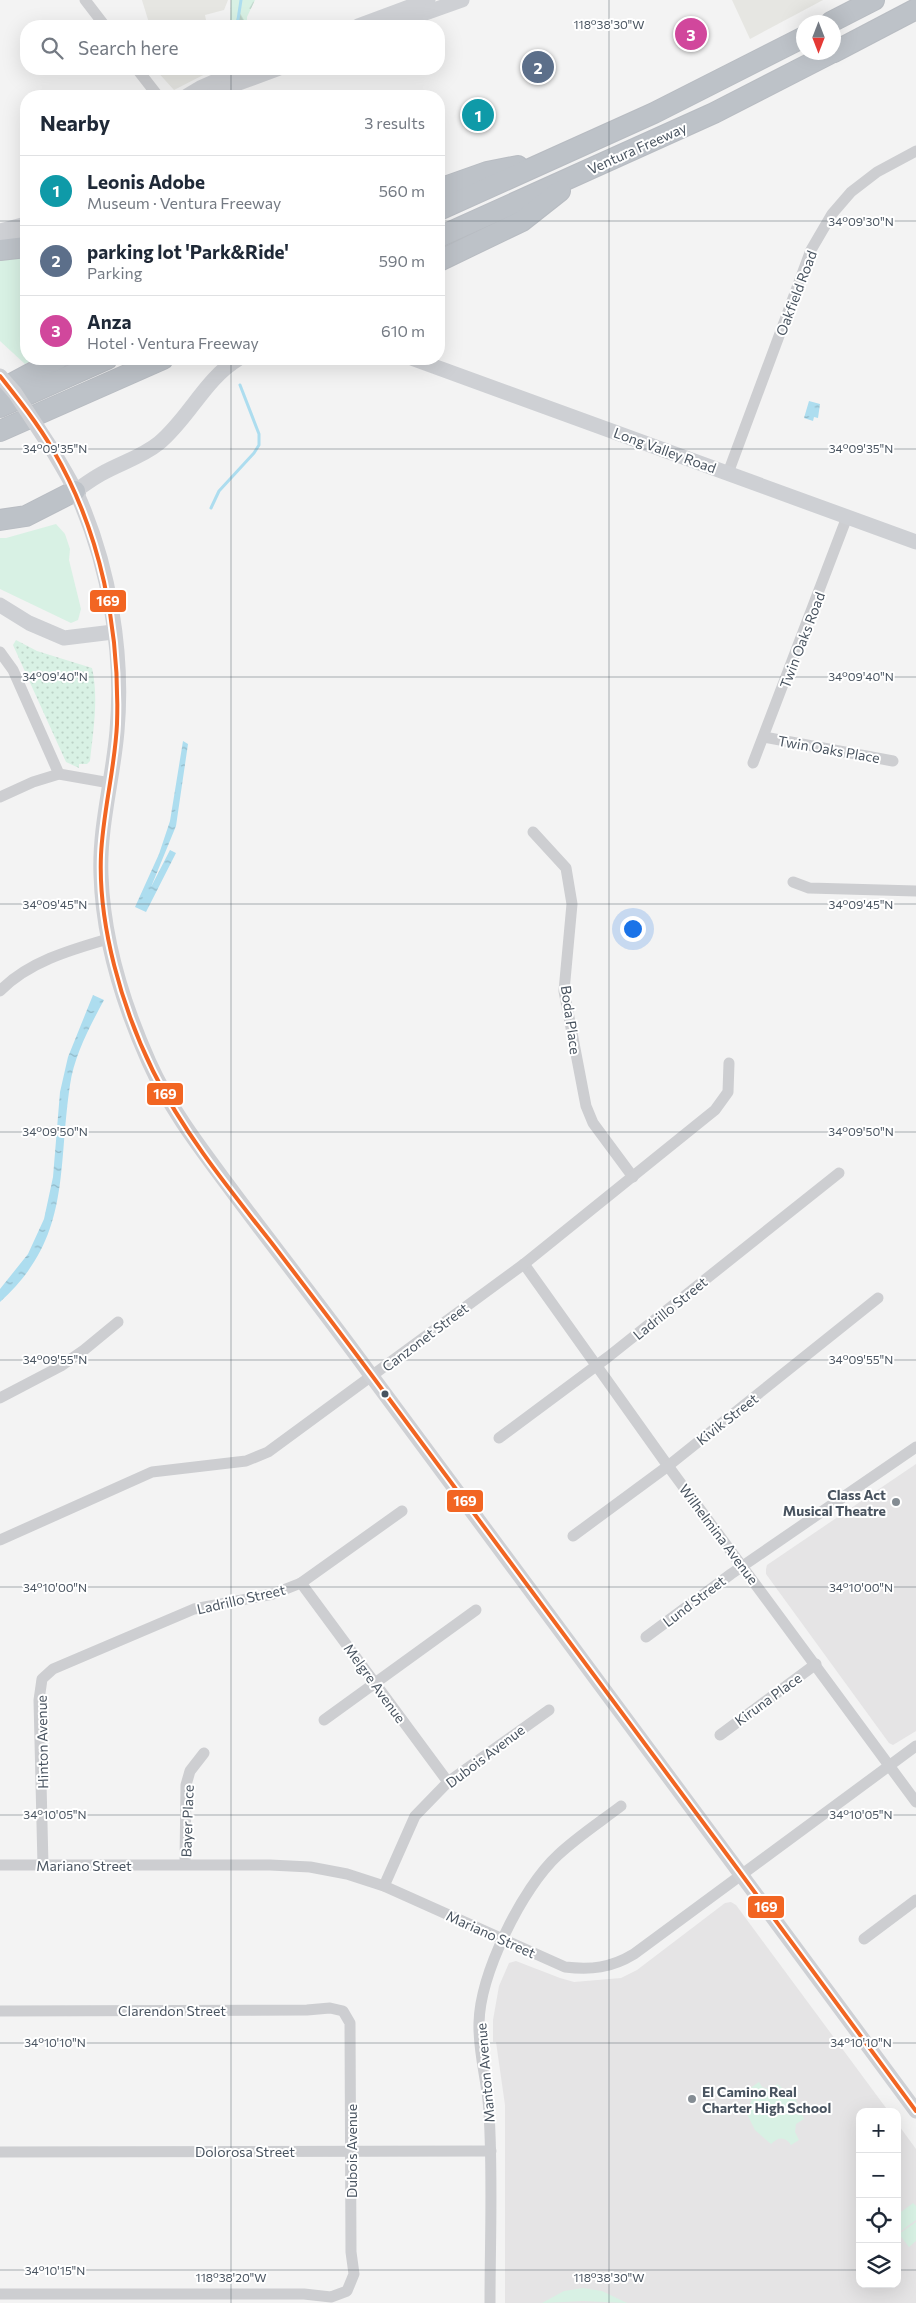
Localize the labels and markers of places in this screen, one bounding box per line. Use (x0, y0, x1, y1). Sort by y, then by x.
pin: 3 (675, 15, 707, 53)
pin: 2 (522, 48, 554, 86)
pin: 1 (462, 96, 494, 134)
unlabelled marker (380, 1389, 390, 1399)
place label: Class Act Musical Theatre (783, 1486, 886, 1519)
marker: Class Act Musical Theatre (890, 1496, 902, 1508)
place label: El Camino Real Charter High School (702, 2083, 831, 2116)
marker: El Camino Real Charter High School (686, 2093, 698, 2105)

